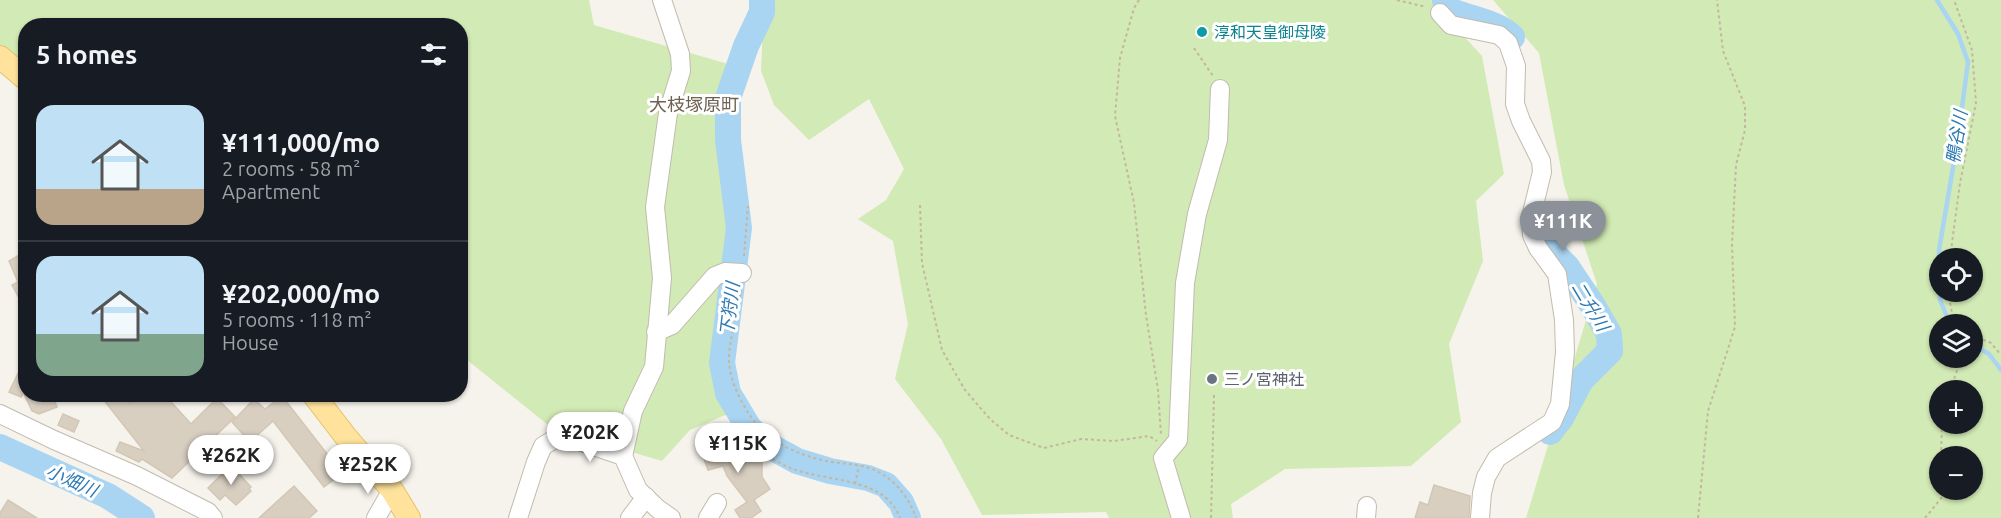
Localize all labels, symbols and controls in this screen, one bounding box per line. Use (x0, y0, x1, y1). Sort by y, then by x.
place label: 淳和天皇御母陵 (1214, 23, 1326, 41)
marker: 淳和天皇御母陵 (1195, 25, 1209, 39)
icon: filters (417, 38, 450, 71)
text: 5 homes (36, 40, 137, 69)
district label: 大枝塚原町 (649, 94, 739, 114)
water label: 鴨谷川 (1942, 107, 1970, 165)
text: ¥111,000/mo (222, 128, 380, 157)
icon: home (84, 129, 156, 201)
text: 2 rooms · 58 m² (222, 157, 360, 180)
text: Apartment (222, 180, 320, 203)
pin: ¥111K (1521, 201, 1605, 252)
text: ¥111K (1534, 209, 1592, 232)
map controls (1929, 248, 1983, 500)
button: locate (1929, 248, 1983, 302)
water label: 二升川 (1569, 278, 1615, 336)
text: ¥202,000/mo (222, 279, 380, 308)
water label: 下狩川 (716, 279, 742, 337)
icon: home (84, 280, 156, 352)
text: 5 rooms · 118 m² (222, 308, 372, 331)
button: layers (1929, 314, 1983, 368)
text: House (222, 331, 279, 354)
place label: 三ノ宮神社 (1224, 370, 1304, 388)
marker: 三ノ宮神社 (1205, 372, 1219, 386)
button: + (1929, 380, 1983, 434)
pin: ¥202K (548, 412, 632, 463)
text: ¥202K (561, 420, 619, 443)
pin: ¥115K (696, 423, 780, 474)
text: ¥115K (709, 431, 767, 454)
pin: ¥262K (189, 435, 273, 486)
text: ¥262K (202, 443, 260, 466)
pin: ¥252K (326, 444, 410, 495)
button: − (1929, 446, 1983, 500)
text: ¥252K (339, 452, 397, 475)
water label: 小畑川 (43, 460, 103, 501)

